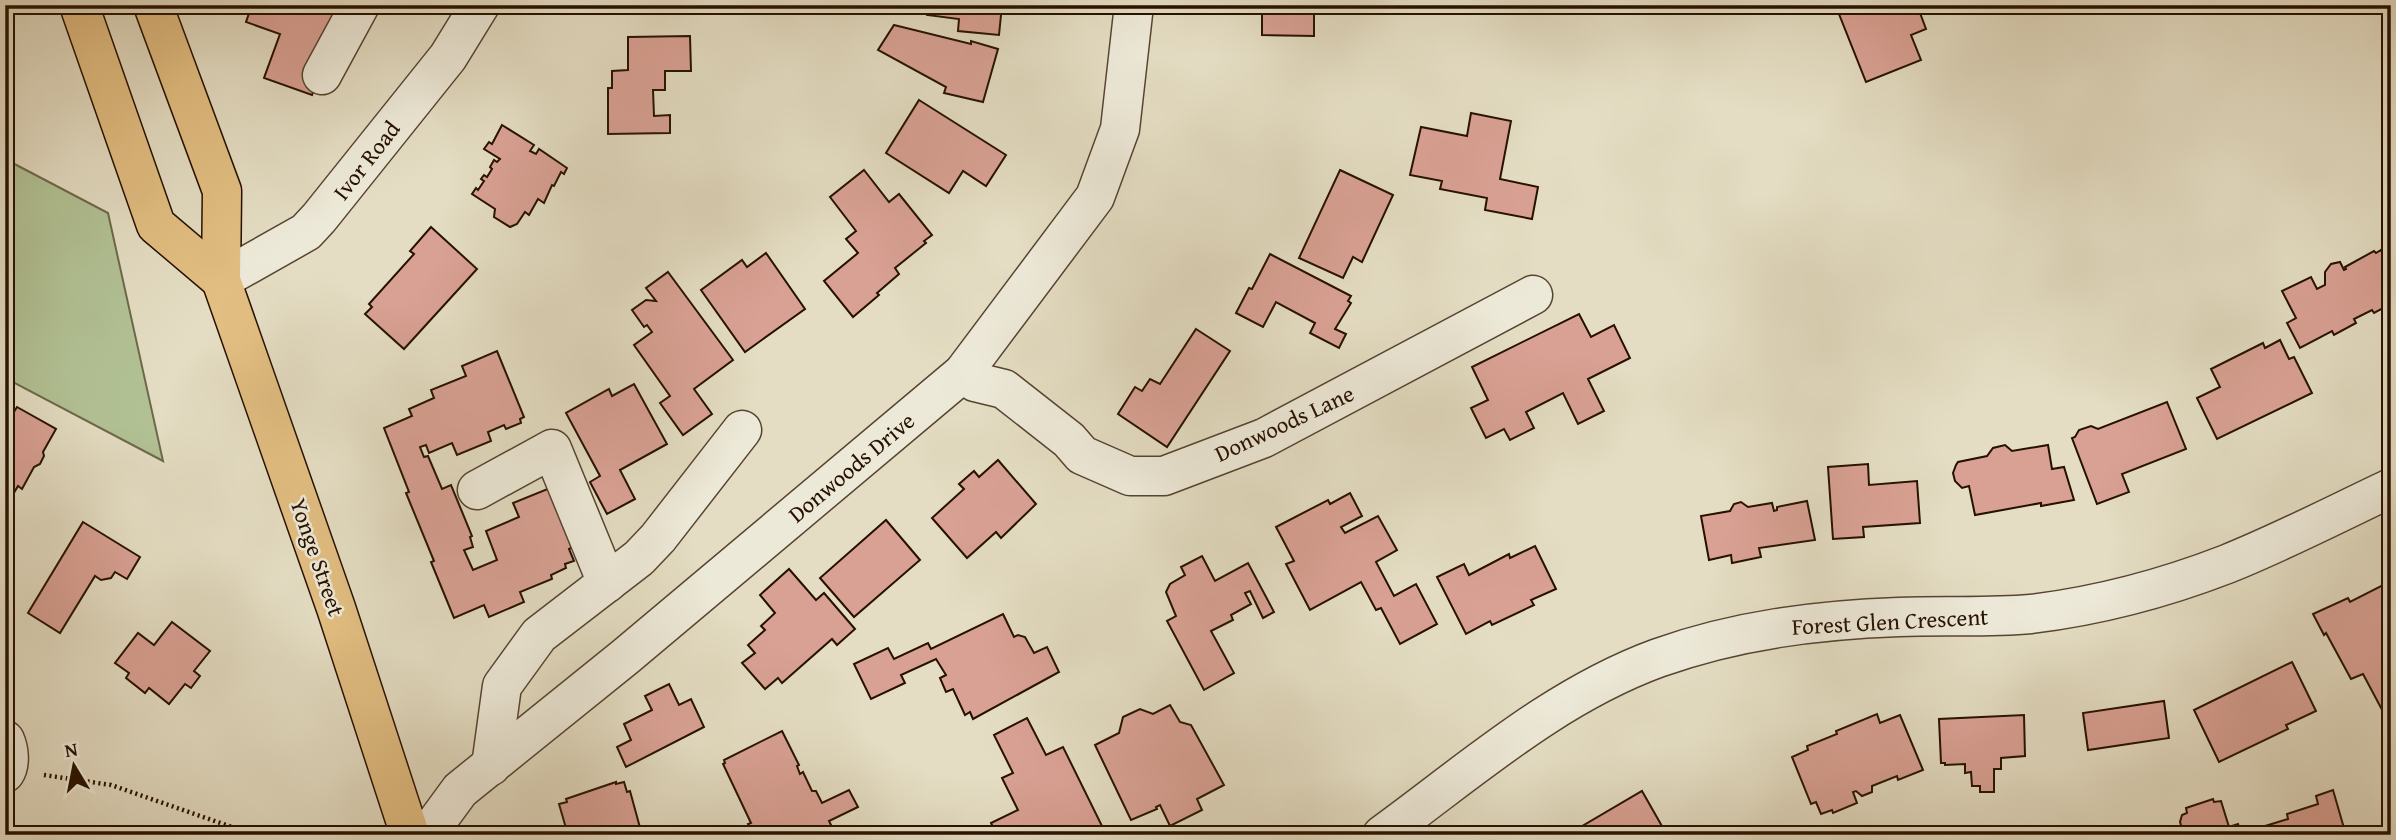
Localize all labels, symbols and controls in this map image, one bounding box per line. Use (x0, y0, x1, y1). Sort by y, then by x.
street label: Ivor Road (325, 113, 408, 207)
street label: Donwoods Lane (1209, 376, 1359, 470)
street label: Donwoods Drive (781, 404, 921, 530)
street label: Yonge Street (282, 494, 354, 620)
street label: Forest Glen Crescent (1791, 599, 1989, 643)
north arrow (38, 732, 108, 802)
text: N (62, 734, 80, 764)

